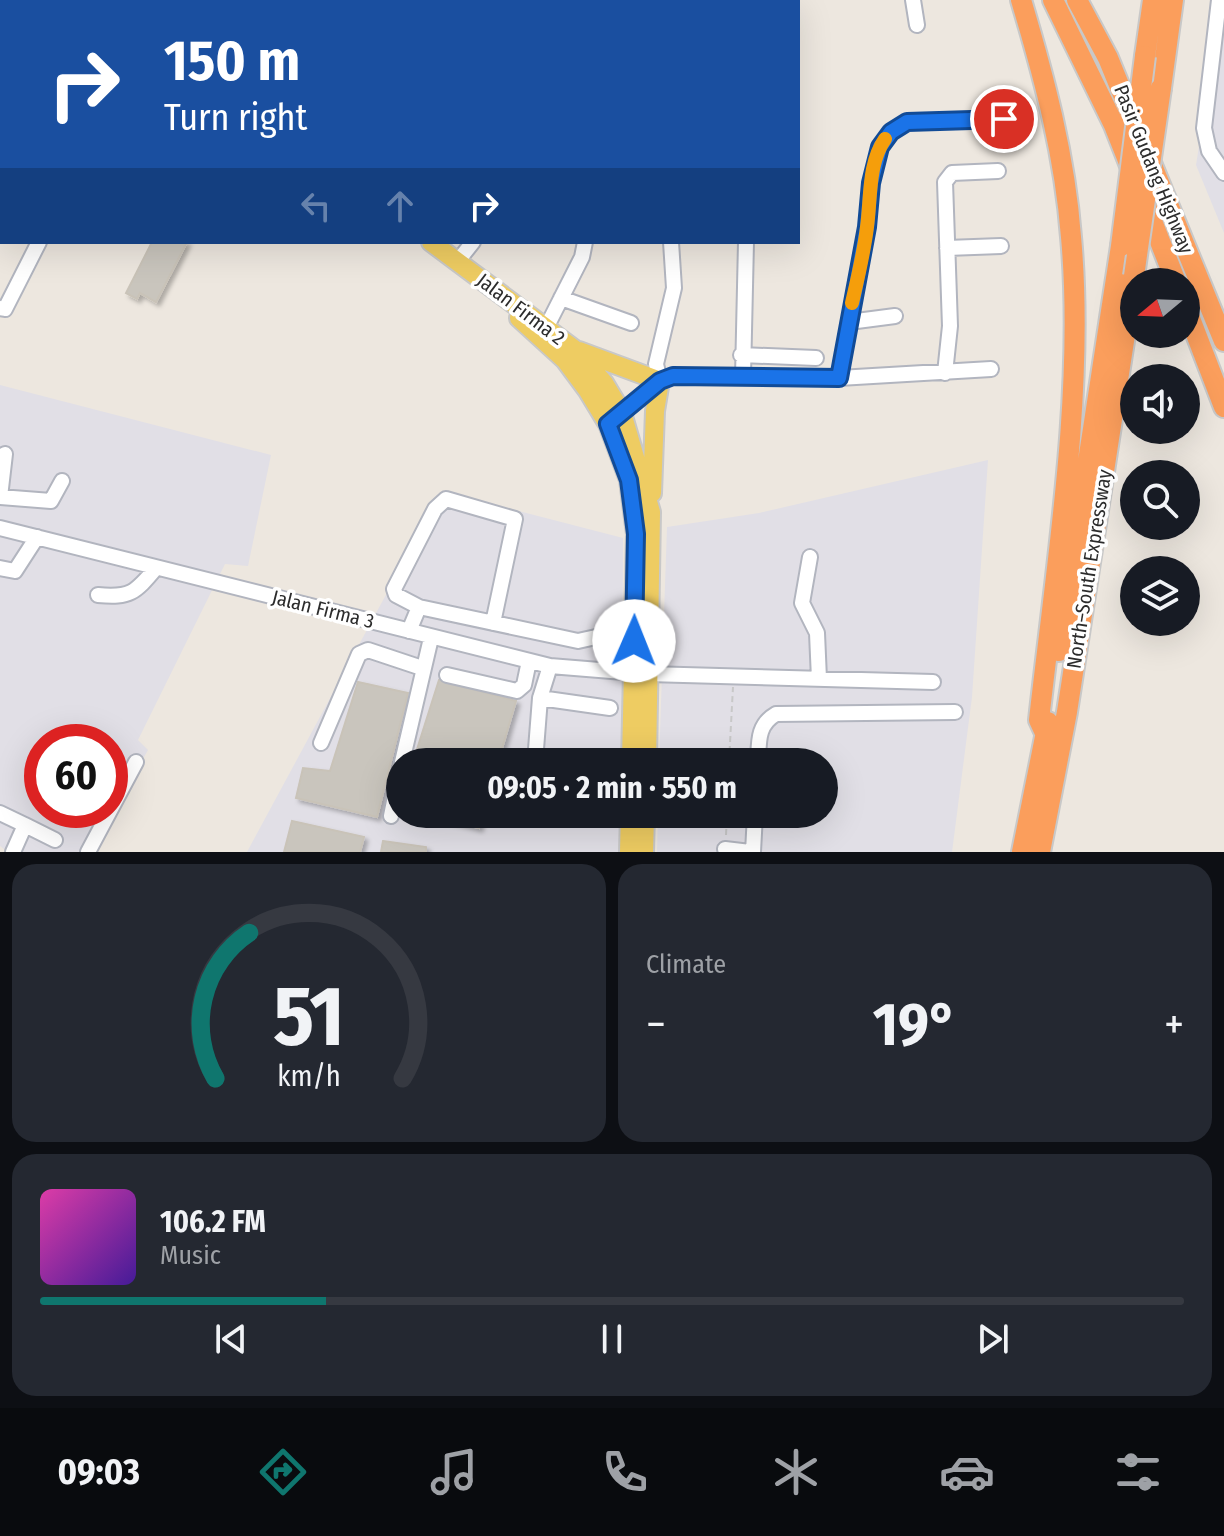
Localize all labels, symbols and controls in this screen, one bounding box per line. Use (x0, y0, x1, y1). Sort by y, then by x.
text: 150 m (164, 28, 300, 95)
icon: right (32, 32, 136, 136)
street label: Pasir Gudang Highway (1109, 81, 1199, 257)
pin (970, 85, 1038, 153)
text: Turn right (164, 96, 307, 140)
icon: arrive (982, 97, 1026, 141)
icon: left (294, 184, 338, 228)
icon: ahead (378, 184, 422, 228)
icon: right (462, 184, 506, 228)
street label: Jalan Firma 2 (472, 268, 570, 350)
north arrow (1120, 268, 1200, 348)
map controls (1120, 268, 1200, 636)
button: sound (1120, 364, 1200, 444)
button: search (1120, 460, 1200, 540)
street label: North–South Expressway (1061, 468, 1117, 670)
button: layers (1120, 556, 1200, 636)
street label: Jalan Firma 3 (269, 585, 377, 633)
position arrow (592, 599, 676, 683)
speed limit sign: 60 (24, 724, 128, 828)
text: 09:05 · 2 min · 550 m (487, 770, 737, 806)
text: Climate (646, 949, 726, 980)
text: 51 (273, 967, 345, 1067)
text: 19° (873, 989, 957, 1061)
text: − (646, 998, 666, 1051)
text: + (1164, 998, 1184, 1051)
text: km/h (277, 1059, 341, 1094)
text: 106.2 FM (160, 1204, 266, 1240)
text: Music (160, 1240, 221, 1271)
icon: previous (209, 1317, 253, 1361)
icon: pause (590, 1317, 634, 1361)
icon: next (971, 1317, 1015, 1361)
icon: directions (255, 1444, 311, 1500)
icon: music (426, 1444, 482, 1500)
icon: phone (597, 1444, 653, 1500)
icon: climate (768, 1444, 824, 1500)
icon: car (939, 1444, 995, 1500)
icon: filters (1110, 1444, 1166, 1500)
text: 09:03 (58, 1450, 140, 1494)

